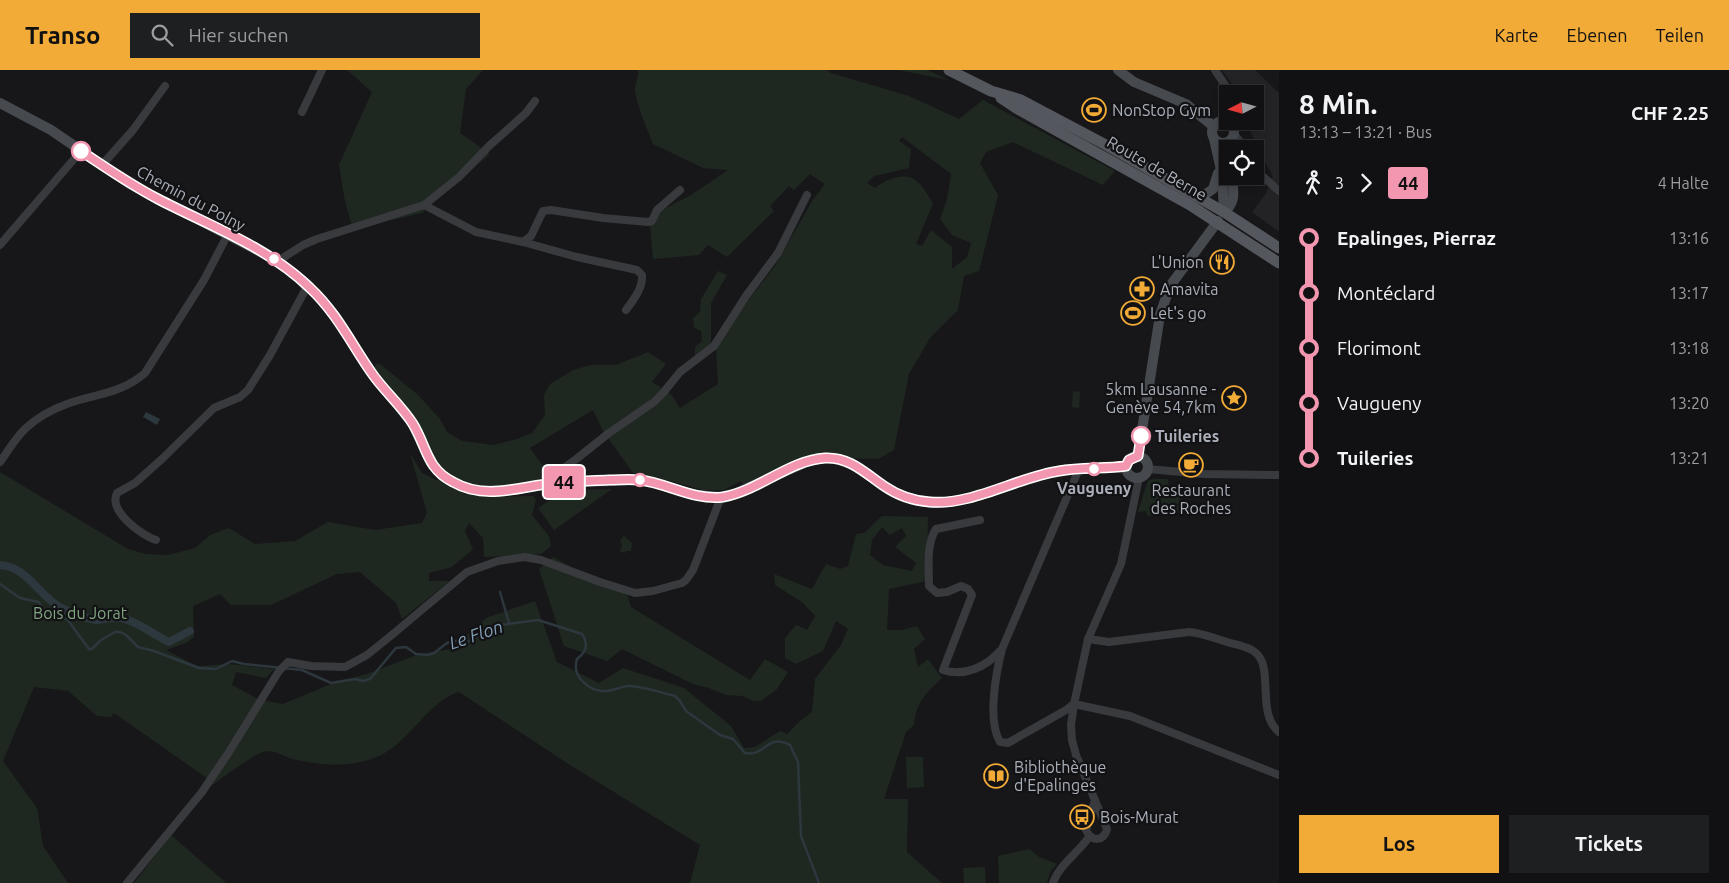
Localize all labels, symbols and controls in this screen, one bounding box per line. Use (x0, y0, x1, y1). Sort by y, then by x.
search box (130, 13, 480, 58)
icon: search (148, 21, 176, 49)
text: Transo (25, 22, 100, 49)
text: Hier suchen (188, 24, 289, 46)
text: Karte (1495, 25, 1539, 45)
text: Ebenen (1567, 25, 1628, 45)
text: Teilen (1656, 25, 1704, 45)
north arrow (1219, 85, 1264, 130)
map controls (1219, 85, 1264, 185)
text: 8 Min. (1299, 88, 1377, 119)
sports icon: NonStop Gym (1081, 97, 1107, 123)
place label: NonStop Gym (1112, 101, 1211, 119)
text: CHF 2.25 (1631, 102, 1709, 124)
text: 13:13 – 13:21 · Bus (1299, 123, 1432, 141)
street label: Route de Berne (1104, 132, 1210, 204)
button: locate (1219, 140, 1264, 185)
unlabelled marker (71, 141, 91, 161)
street label: Chemin du Polny (134, 162, 248, 234)
icon: walk (1299, 169, 1327, 197)
icon: forward (1352, 169, 1380, 197)
text: 44 (1398, 173, 1418, 193)
text: 3 (1335, 174, 1344, 192)
text: 4 Halte (1658, 174, 1709, 192)
text: Epalinges, Pierraz (1337, 227, 1496, 249)
text: 13:16 (1669, 229, 1709, 247)
restaurant icon: L'Union (1209, 249, 1235, 275)
unlabelled marker (267, 252, 281, 266)
place label: L'Union (1151, 253, 1204, 271)
pharmacy icon: Amavita (1129, 276, 1155, 302)
place label: Amavita (1160, 280, 1219, 298)
text: Montéclard (1337, 282, 1435, 304)
text: 13:17 (1669, 284, 1709, 302)
sports icon: Let's go (1120, 300, 1146, 326)
place label: Let's go (1150, 304, 1206, 322)
text: Florimont (1337, 337, 1421, 359)
text: 13:18 (1669, 339, 1709, 357)
place label: 5km Lausanne - Genève 54,7km (1105, 380, 1216, 416)
place icon: 5km Lausanne - Genève 54,7km (1221, 385, 1247, 411)
text: Vaugueny (1337, 392, 1421, 414)
text: 13:20 (1669, 394, 1709, 412)
marker: Tuileries (1131, 426, 1151, 446)
place label: Tuileries (1155, 427, 1219, 445)
text: Tuileries (1337, 447, 1413, 469)
text: 13:21 (1669, 449, 1709, 467)
cafe icon: Restaurant des Roches (1178, 452, 1204, 478)
marker: Vaugueny (1087, 462, 1101, 476)
line badge: 44 (542, 466, 586, 498)
text: 44 (554, 472, 574, 492)
unlabelled marker (633, 473, 647, 487)
place label: Vaugueny (1057, 479, 1132, 497)
place label: Restaurant des Roches (1151, 481, 1231, 517)
park label: Bois du Jorat (33, 604, 128, 622)
water label: Le Flon (446, 616, 505, 653)
place label: Bibliothèque d'Epalinges (1014, 758, 1106, 794)
library icon: Bibliothèque d'Epalinges (983, 763, 1009, 789)
bus stop icon: Bois-Murat (1069, 804, 1095, 830)
place label: Bois-Murat (1100, 808, 1179, 826)
button: Los (1299, 815, 1499, 873)
button: Tickets (1509, 815, 1709, 873)

